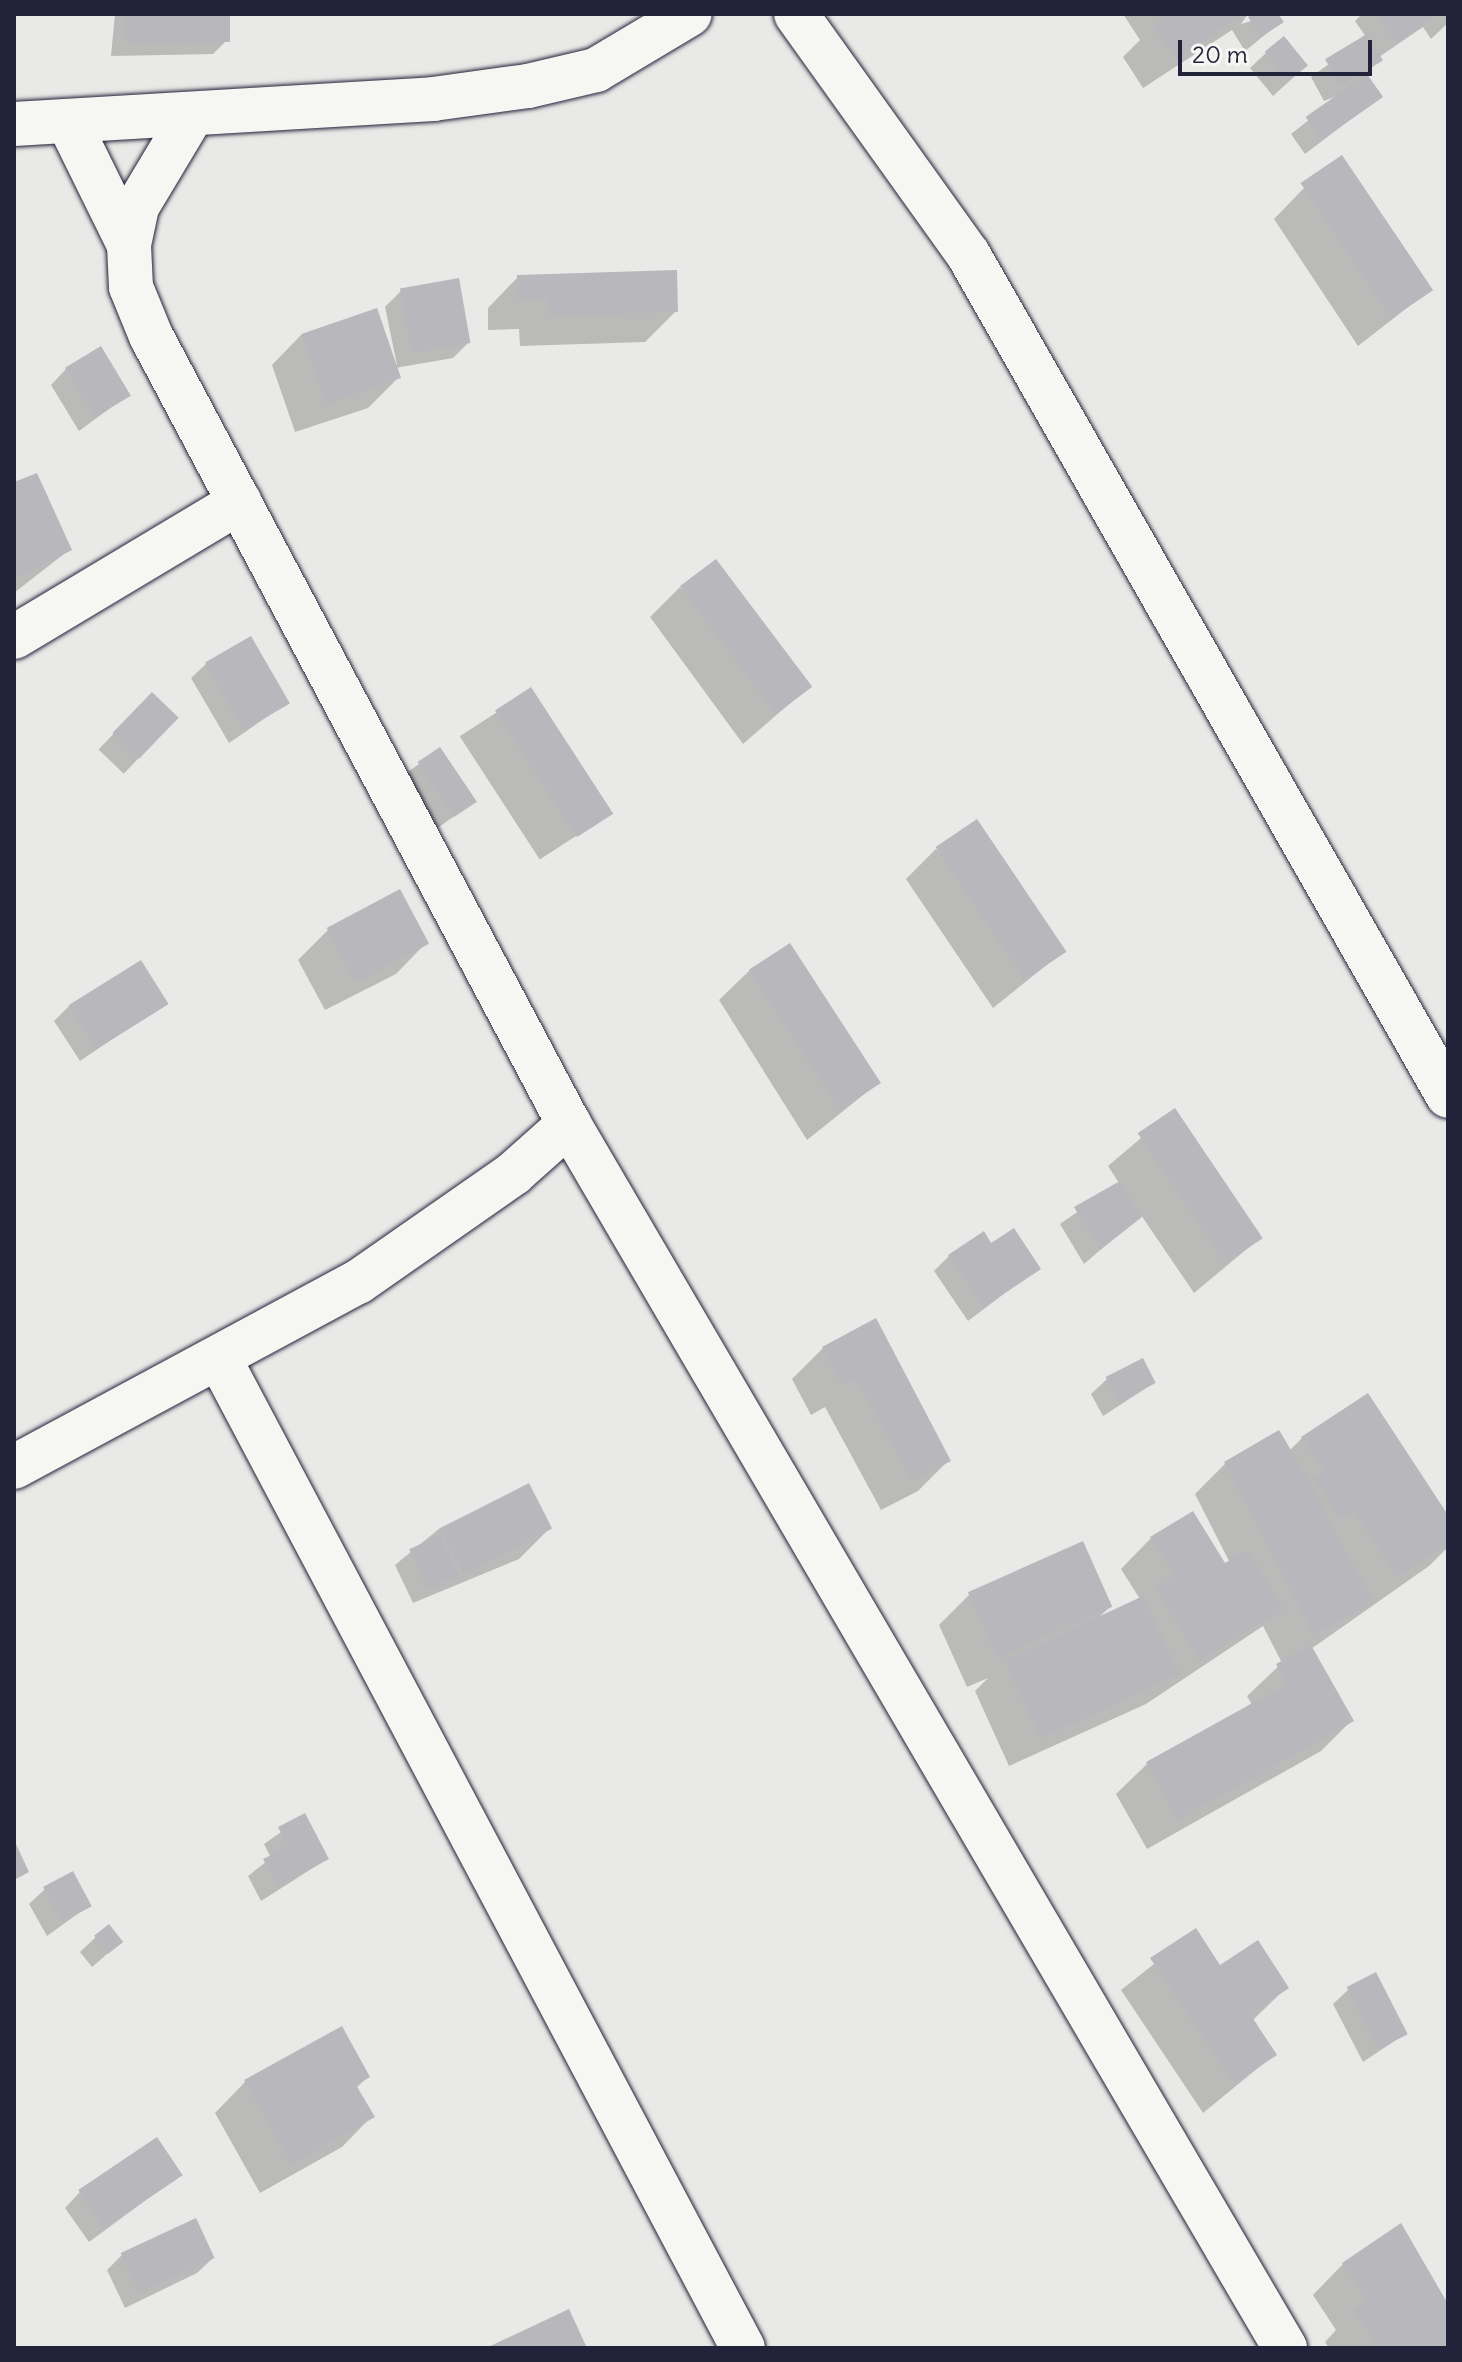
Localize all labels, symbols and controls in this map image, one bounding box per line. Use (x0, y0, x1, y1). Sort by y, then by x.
scale bar (1182, 24, 1376, 74)
text: 20 m (1192, 39, 1248, 69)

